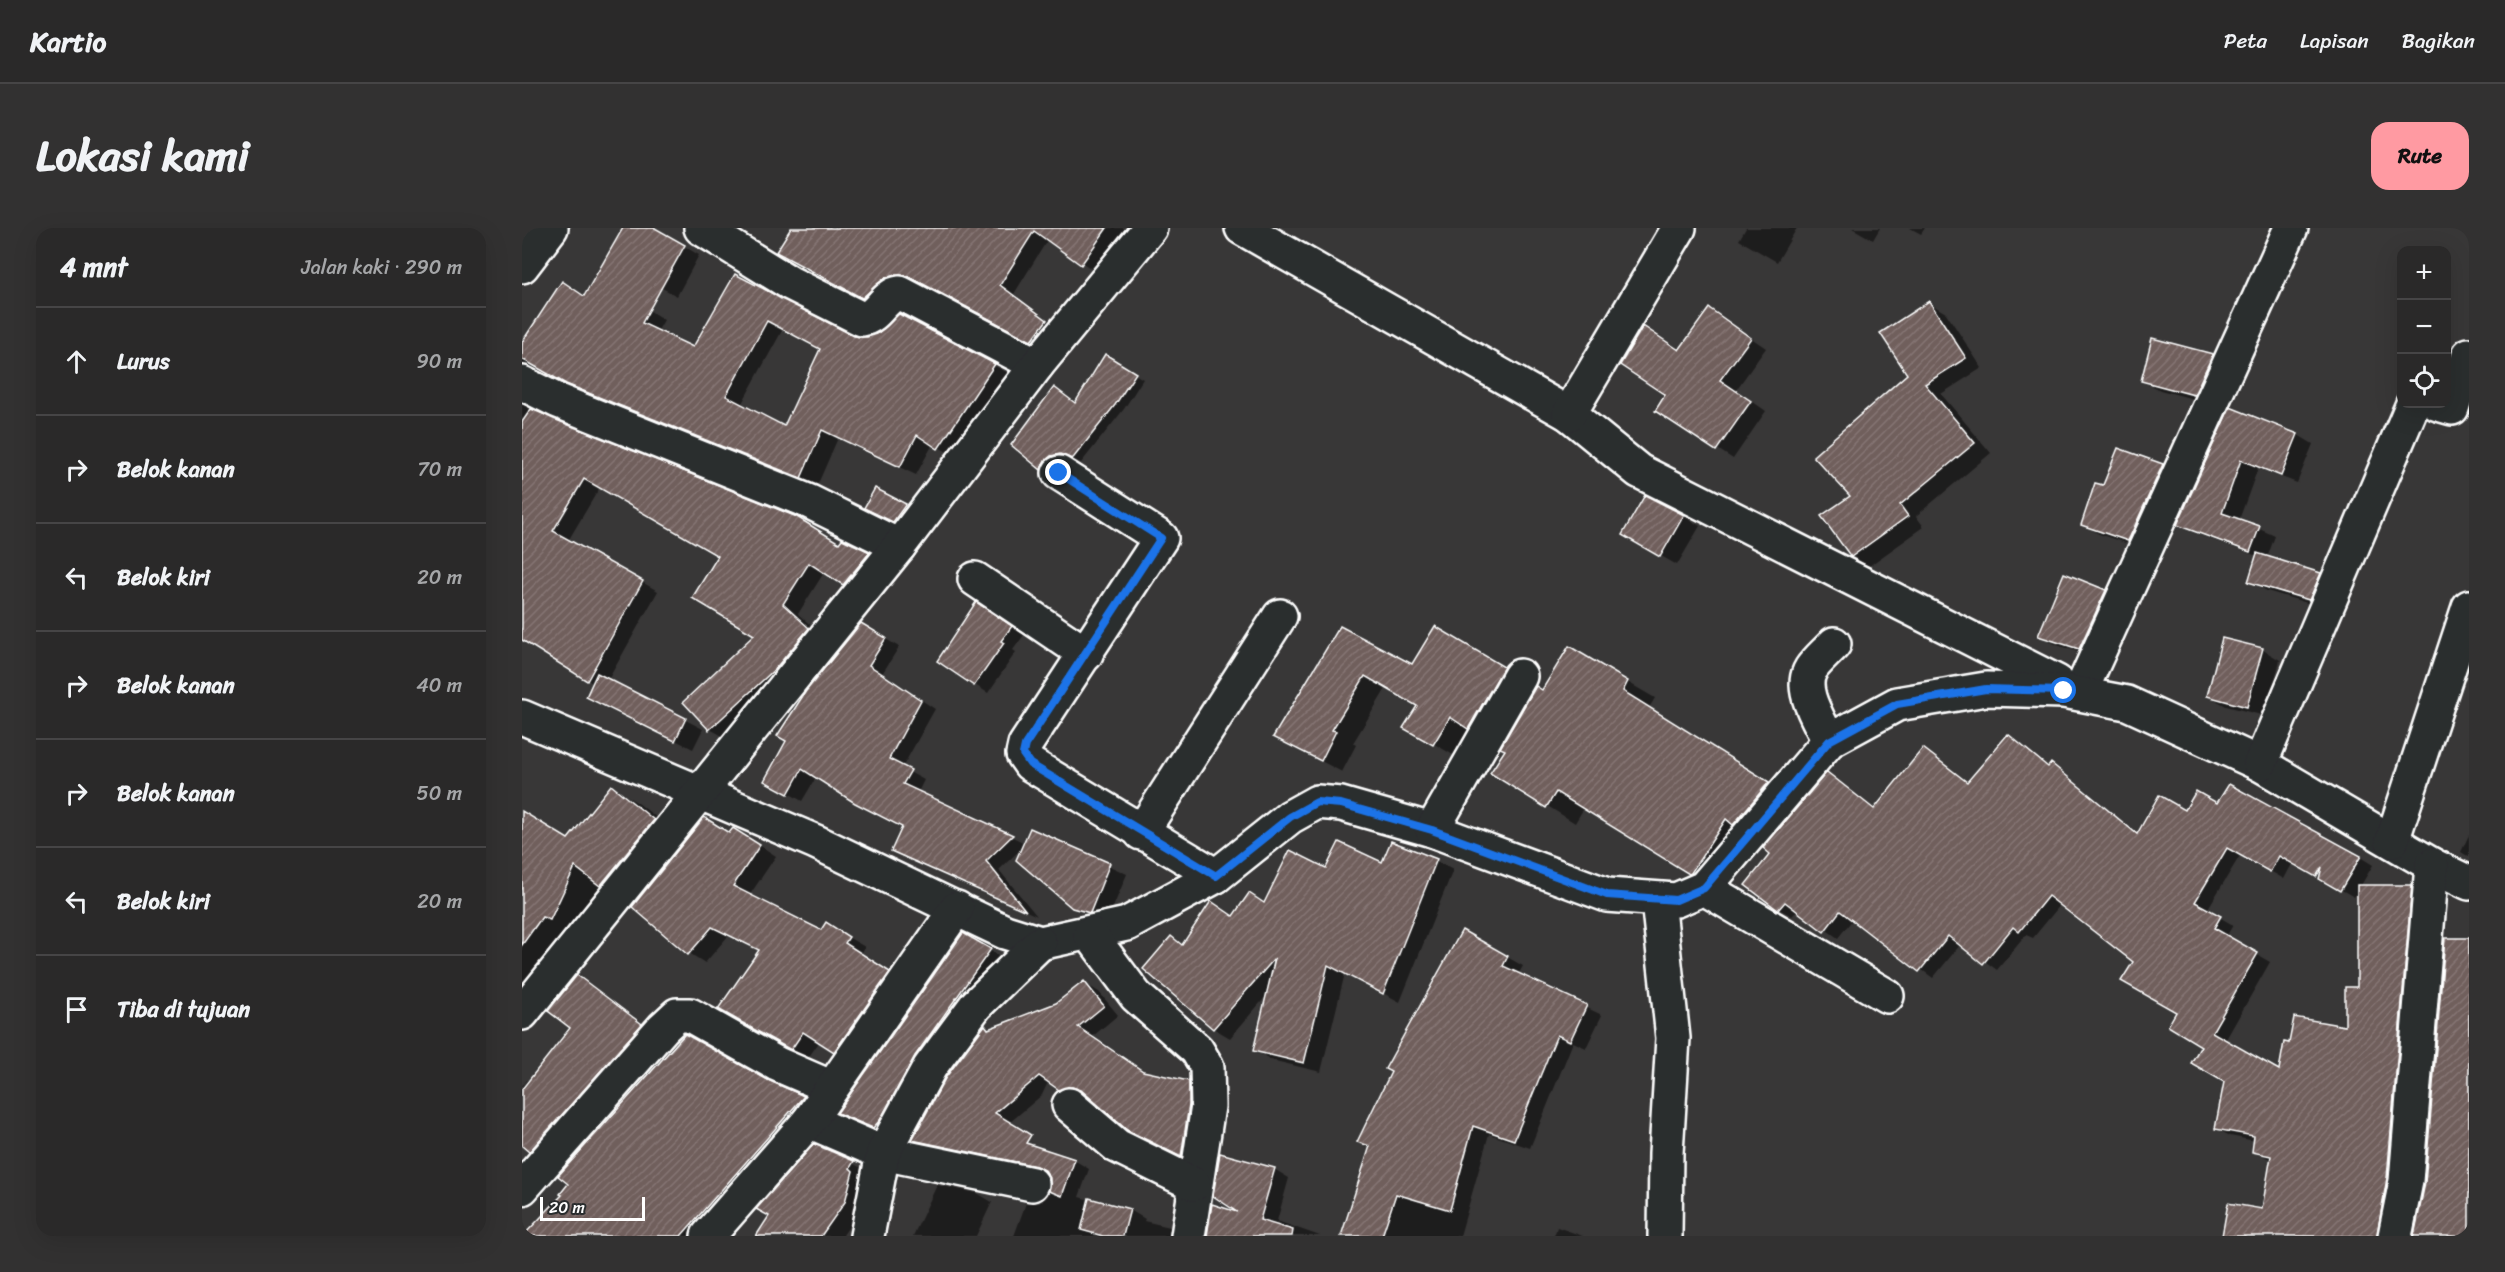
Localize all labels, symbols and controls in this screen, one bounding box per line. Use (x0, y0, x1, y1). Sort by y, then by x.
text: Kartio (30, 17, 106, 66)
text: Peta (2224, 22, 2267, 60)
text: Lapisan (2300, 22, 2369, 60)
text: Bagikan (2402, 22, 2475, 60)
text: Lokasi kami (36, 119, 249, 193)
button: Rute (2371, 122, 2469, 190)
text: 4 mnt (60, 244, 127, 290)
map controls (2397, 246, 2451, 408)
button: + (2397, 246, 2451, 300)
text: Jalan kaki · 290 m (301, 250, 462, 285)
button: − (2397, 300, 2451, 354)
text: Lurus (117, 342, 170, 381)
text: 90 m (417, 344, 462, 379)
icon: ahead (60, 345, 93, 378)
button: locate (2397, 354, 2451, 408)
text: Belok kanan (117, 450, 235, 489)
text: 70 m (417, 452, 462, 487)
icon: right (60, 453, 93, 486)
route end (1045, 459, 1071, 485)
text: Belok kiri (117, 558, 210, 597)
text: 20 m (417, 560, 462, 595)
icon: left (60, 561, 93, 594)
text: Belok kanan (117, 666, 235, 705)
text: 40 m (416, 668, 462, 703)
icon: right (60, 669, 93, 702)
route start (2050, 677, 2076, 703)
text: Belok kanan (117, 774, 235, 813)
text: 50 m (417, 776, 462, 811)
icon: right (60, 777, 93, 810)
text: Belok kiri (117, 882, 210, 921)
text: 20 m (417, 884, 462, 919)
icon: left (60, 885, 93, 918)
text: Tiba di tujuan (117, 990, 250, 1029)
icon: arrive (60, 993, 93, 1026)
text: 20 m (549, 1193, 585, 1222)
scale bar (540, 1194, 645, 1222)

